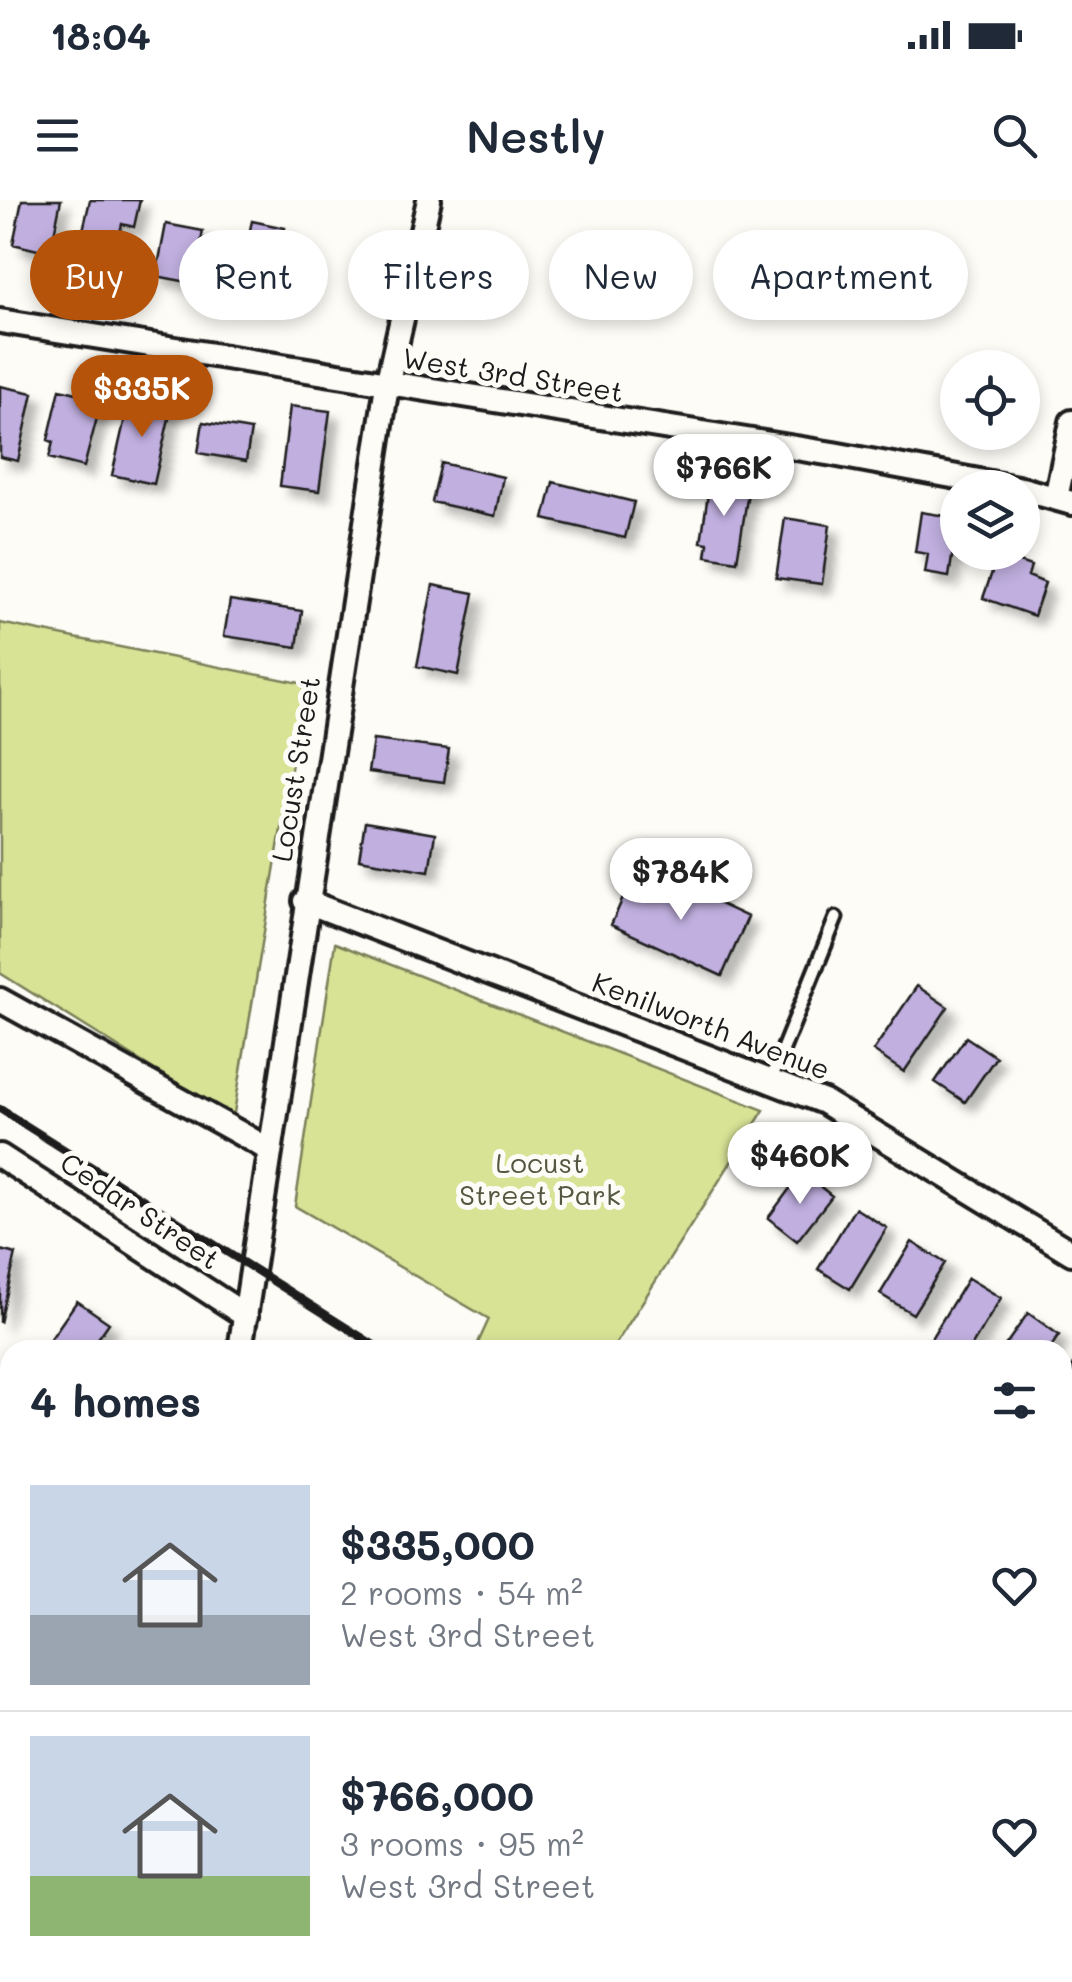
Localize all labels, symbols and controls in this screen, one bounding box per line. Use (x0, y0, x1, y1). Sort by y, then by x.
text: 18:04 (50, 10, 151, 60)
text: Nestly (466, 106, 606, 164)
icon: menu (30, 108, 85, 163)
icon: search (987, 108, 1042, 163)
chip: Buy (30, 230, 159, 320)
chip: Rent (179, 230, 328, 320)
chip: Filters (348, 230, 529, 320)
chip: New (549, 230, 693, 320)
chip: Apartment (713, 230, 968, 320)
street label: West 3rd Street (400, 339, 626, 409)
map controls (940, 350, 1040, 570)
button: locate (940, 350, 1040, 450)
pin: $335K (72, 355, 212, 440)
text: $335K (93, 366, 191, 408)
pin: $766K (654, 434, 794, 519)
text: $766K (675, 445, 773, 487)
button: layers (940, 470, 1040, 570)
street label: Locust Street (263, 674, 327, 864)
pin: $784K (611, 838, 751, 923)
text: $784K (632, 849, 730, 891)
street label: Kenilworth Avenue (587, 963, 835, 1087)
pin: $460K (730, 1122, 870, 1207)
text: $460K (749, 1133, 851, 1175)
street label: Cedar Street (54, 1144, 227, 1277)
park label: Locust Street Park (459, 1144, 621, 1212)
text: 4 homes (30, 1373, 201, 1428)
icon: filters (987, 1373, 1042, 1428)
text: $335,000 (340, 1516, 535, 1571)
icon: home (110, 1525, 230, 1645)
icon: heart (987, 1558, 1042, 1613)
text: 2 rooms · 54 m² (340, 1571, 583, 1613)
text: West 3rd Street (340, 1613, 595, 1655)
text: $766,000 (340, 1767, 534, 1822)
icon: home (110, 1776, 230, 1896)
icon: heart (987, 1809, 1042, 1864)
text: 3 rooms · 95 m² (340, 1822, 584, 1864)
text: West 3rd Street (340, 1864, 595, 1906)

